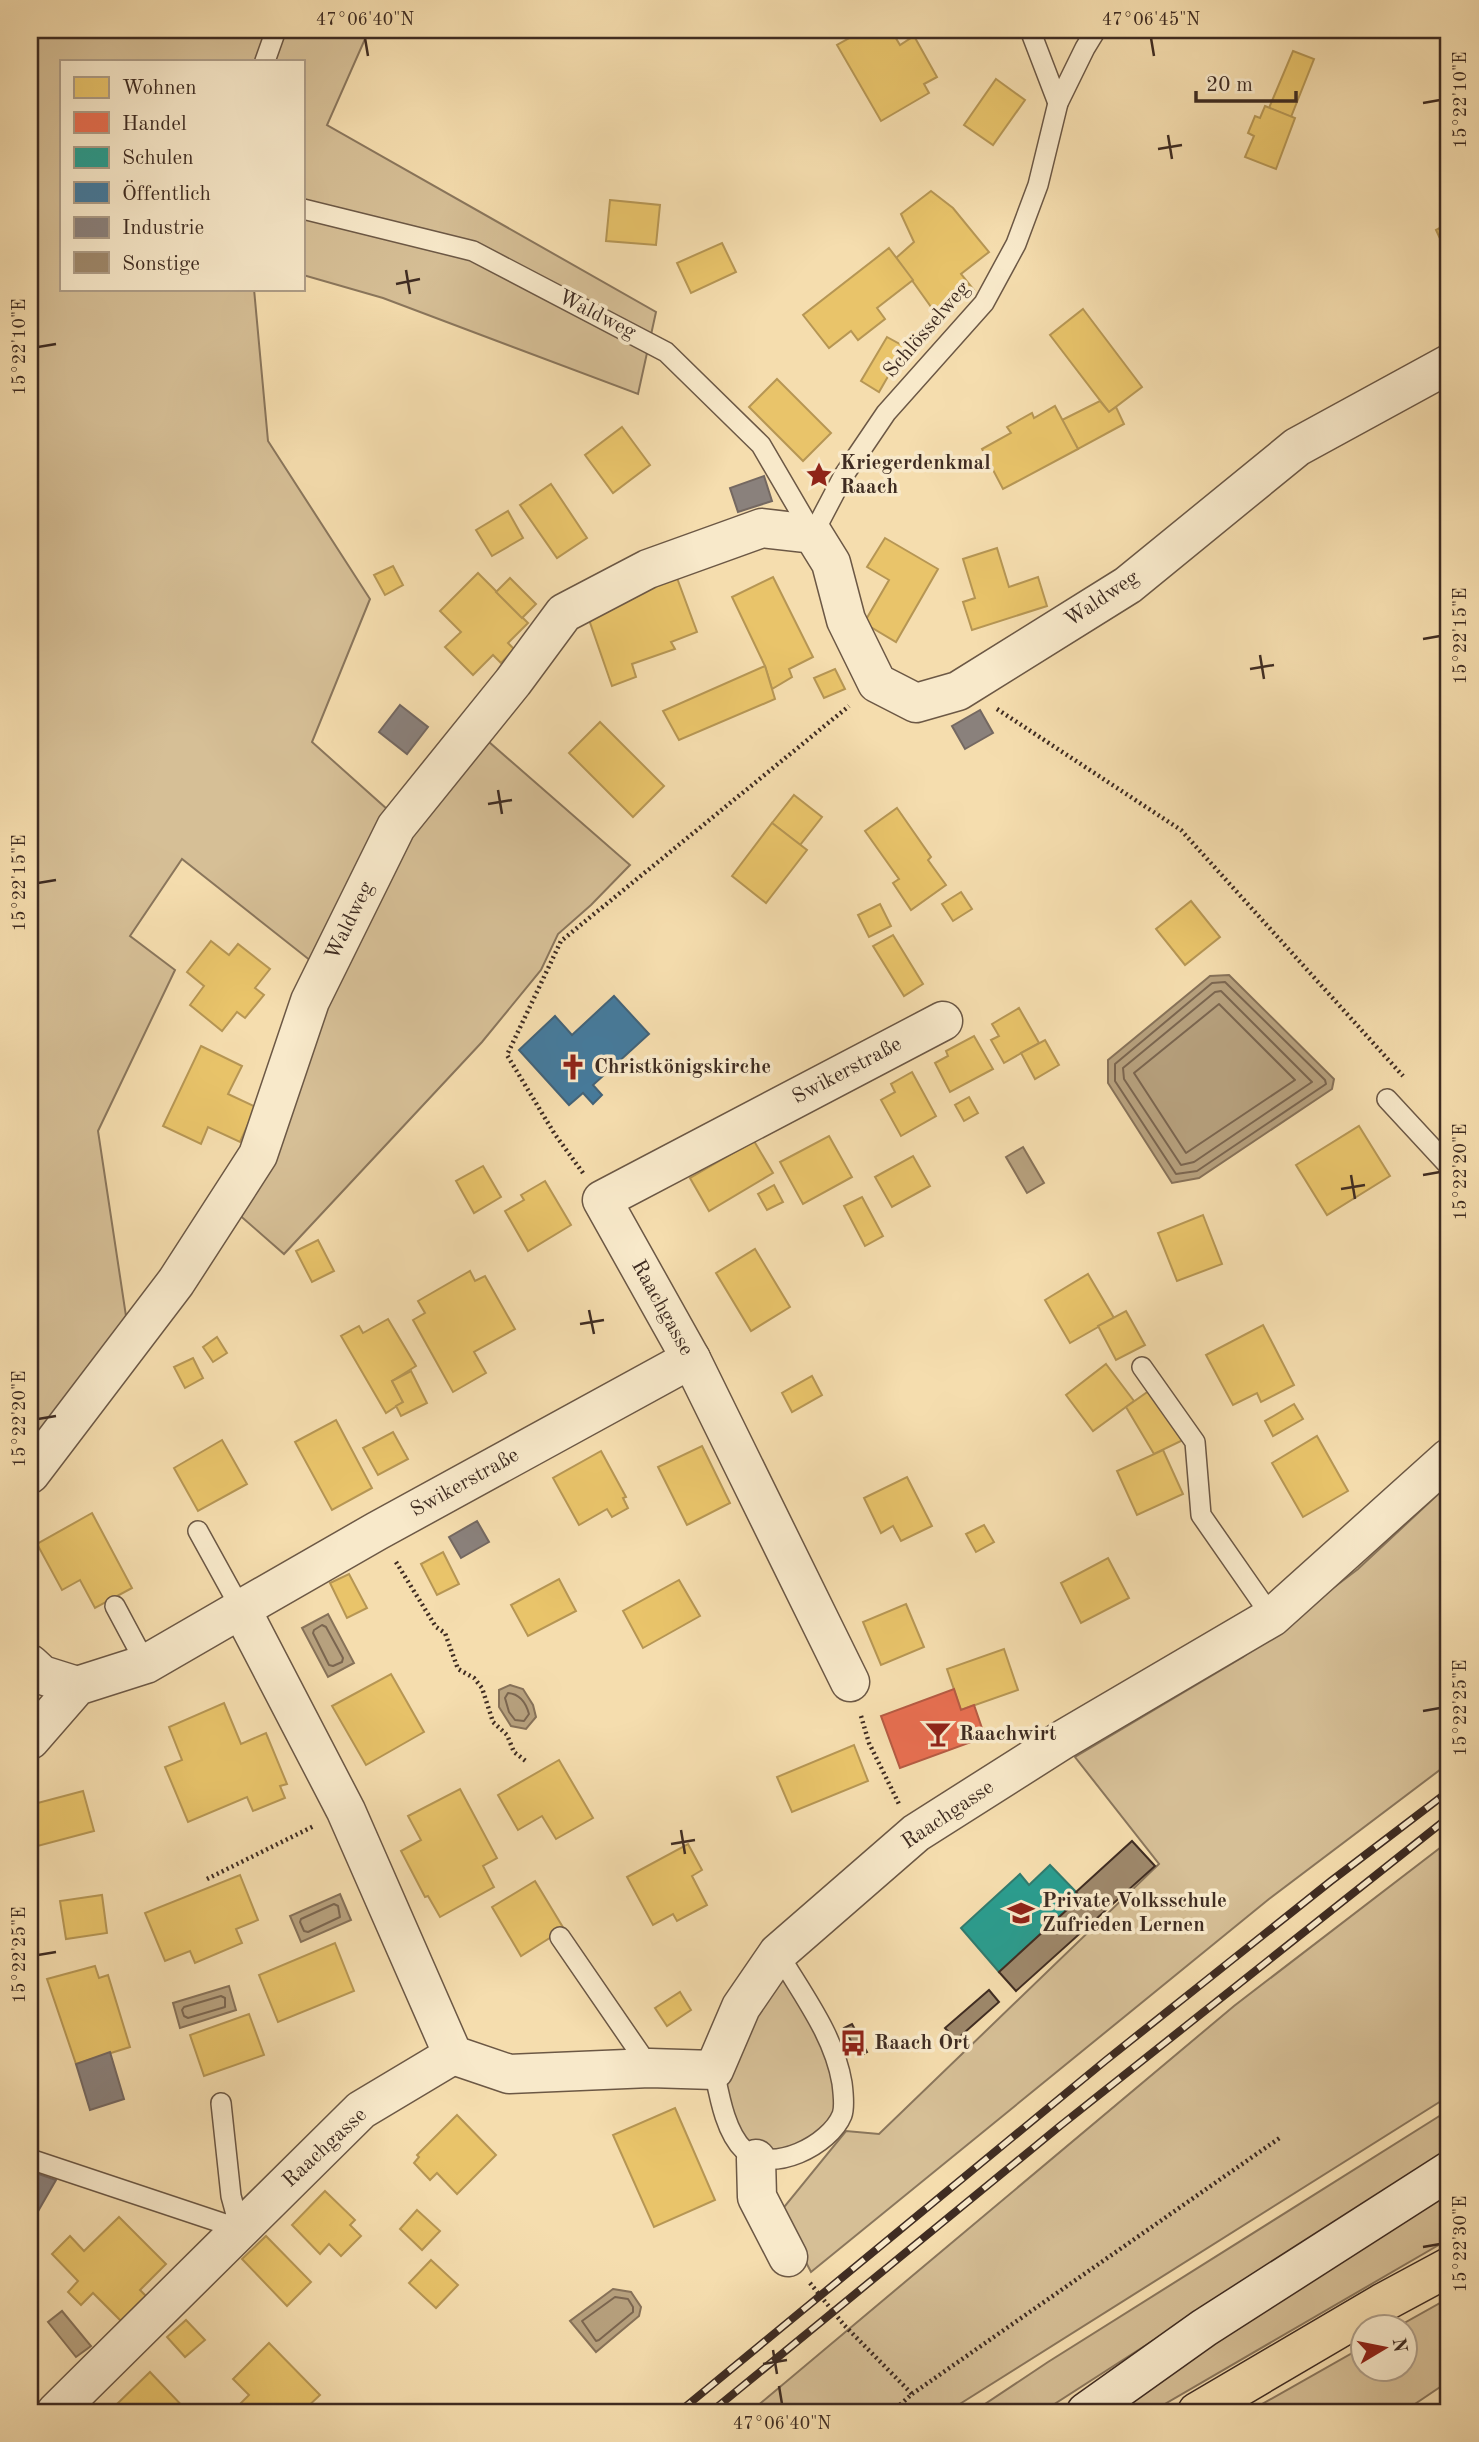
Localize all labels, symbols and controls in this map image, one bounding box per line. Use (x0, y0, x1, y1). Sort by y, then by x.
text: 47°06'40"N (316, 11, 414, 29)
text: 47°06'45"N (1102, 11, 1200, 29)
text: 15°22'10"E (1452, 52, 1470, 148)
legend (60, 60, 304, 290)
scale bar (1196, 60, 1295, 104)
text: 20 m (1206, 75, 1253, 96)
text: Wohnen (122, 78, 197, 99)
text: Handel (122, 114, 187, 135)
text: Schulen (122, 148, 193, 169)
text: Öffentlich (122, 180, 211, 205)
text: Industrie (122, 218, 204, 239)
text: Sonstige (122, 254, 200, 275)
street label: Schlösselweg (880, 278, 975, 382)
street label: Waldweg (555, 287, 640, 344)
text: 15°22'10"E (11, 299, 29, 395)
place label: Kriegerdenkmal Raach (840, 453, 991, 498)
place icon: Kriegerdenkmal Raach (804, 460, 834, 490)
street label: Waldweg (1061, 566, 1143, 631)
text: 15°22'15"E (1452, 588, 1470, 684)
text: 15°22'15"E (11, 835, 29, 931)
street label: Waldweg (322, 878, 378, 963)
street label: Swikerstraße (789, 1033, 905, 1109)
church icon: Christkönigskirche (558, 1052, 588, 1082)
place label: Christkönigskirche (594, 1057, 771, 1078)
text: 15°22'20"E (1452, 1124, 1470, 1220)
street label: Raachgasse (627, 1257, 697, 1359)
text: 15°22'20"E (11, 1371, 29, 1467)
street label: Swikerstraße (407, 1445, 523, 1521)
text: 15°22'25"E (1452, 1660, 1470, 1756)
bar icon: Raachwirt (923, 1719, 953, 1749)
place label: Raachwirt (959, 1724, 1057, 1745)
street label: Raachgasse (898, 1777, 998, 1853)
place label: Private Volksschule Zufrieden Lernen (1042, 1891, 1227, 1936)
school or university icon: Private Volksschule Zufrieden Lernen (1006, 1898, 1036, 1928)
text: 15°22'25"E (11, 1907, 29, 2003)
bus stop icon: Raach Ort (838, 2028, 868, 2058)
place label: Raach Ort (874, 2033, 970, 2054)
street label: Raachgasse (279, 2104, 371, 2192)
text: 15°22'30"E (1452, 2196, 1470, 2292)
north arrow (1350, 2312, 1420, 2382)
text: N (1388, 2337, 1409, 2355)
text: 47°06'40"N (733, 2415, 831, 2433)

